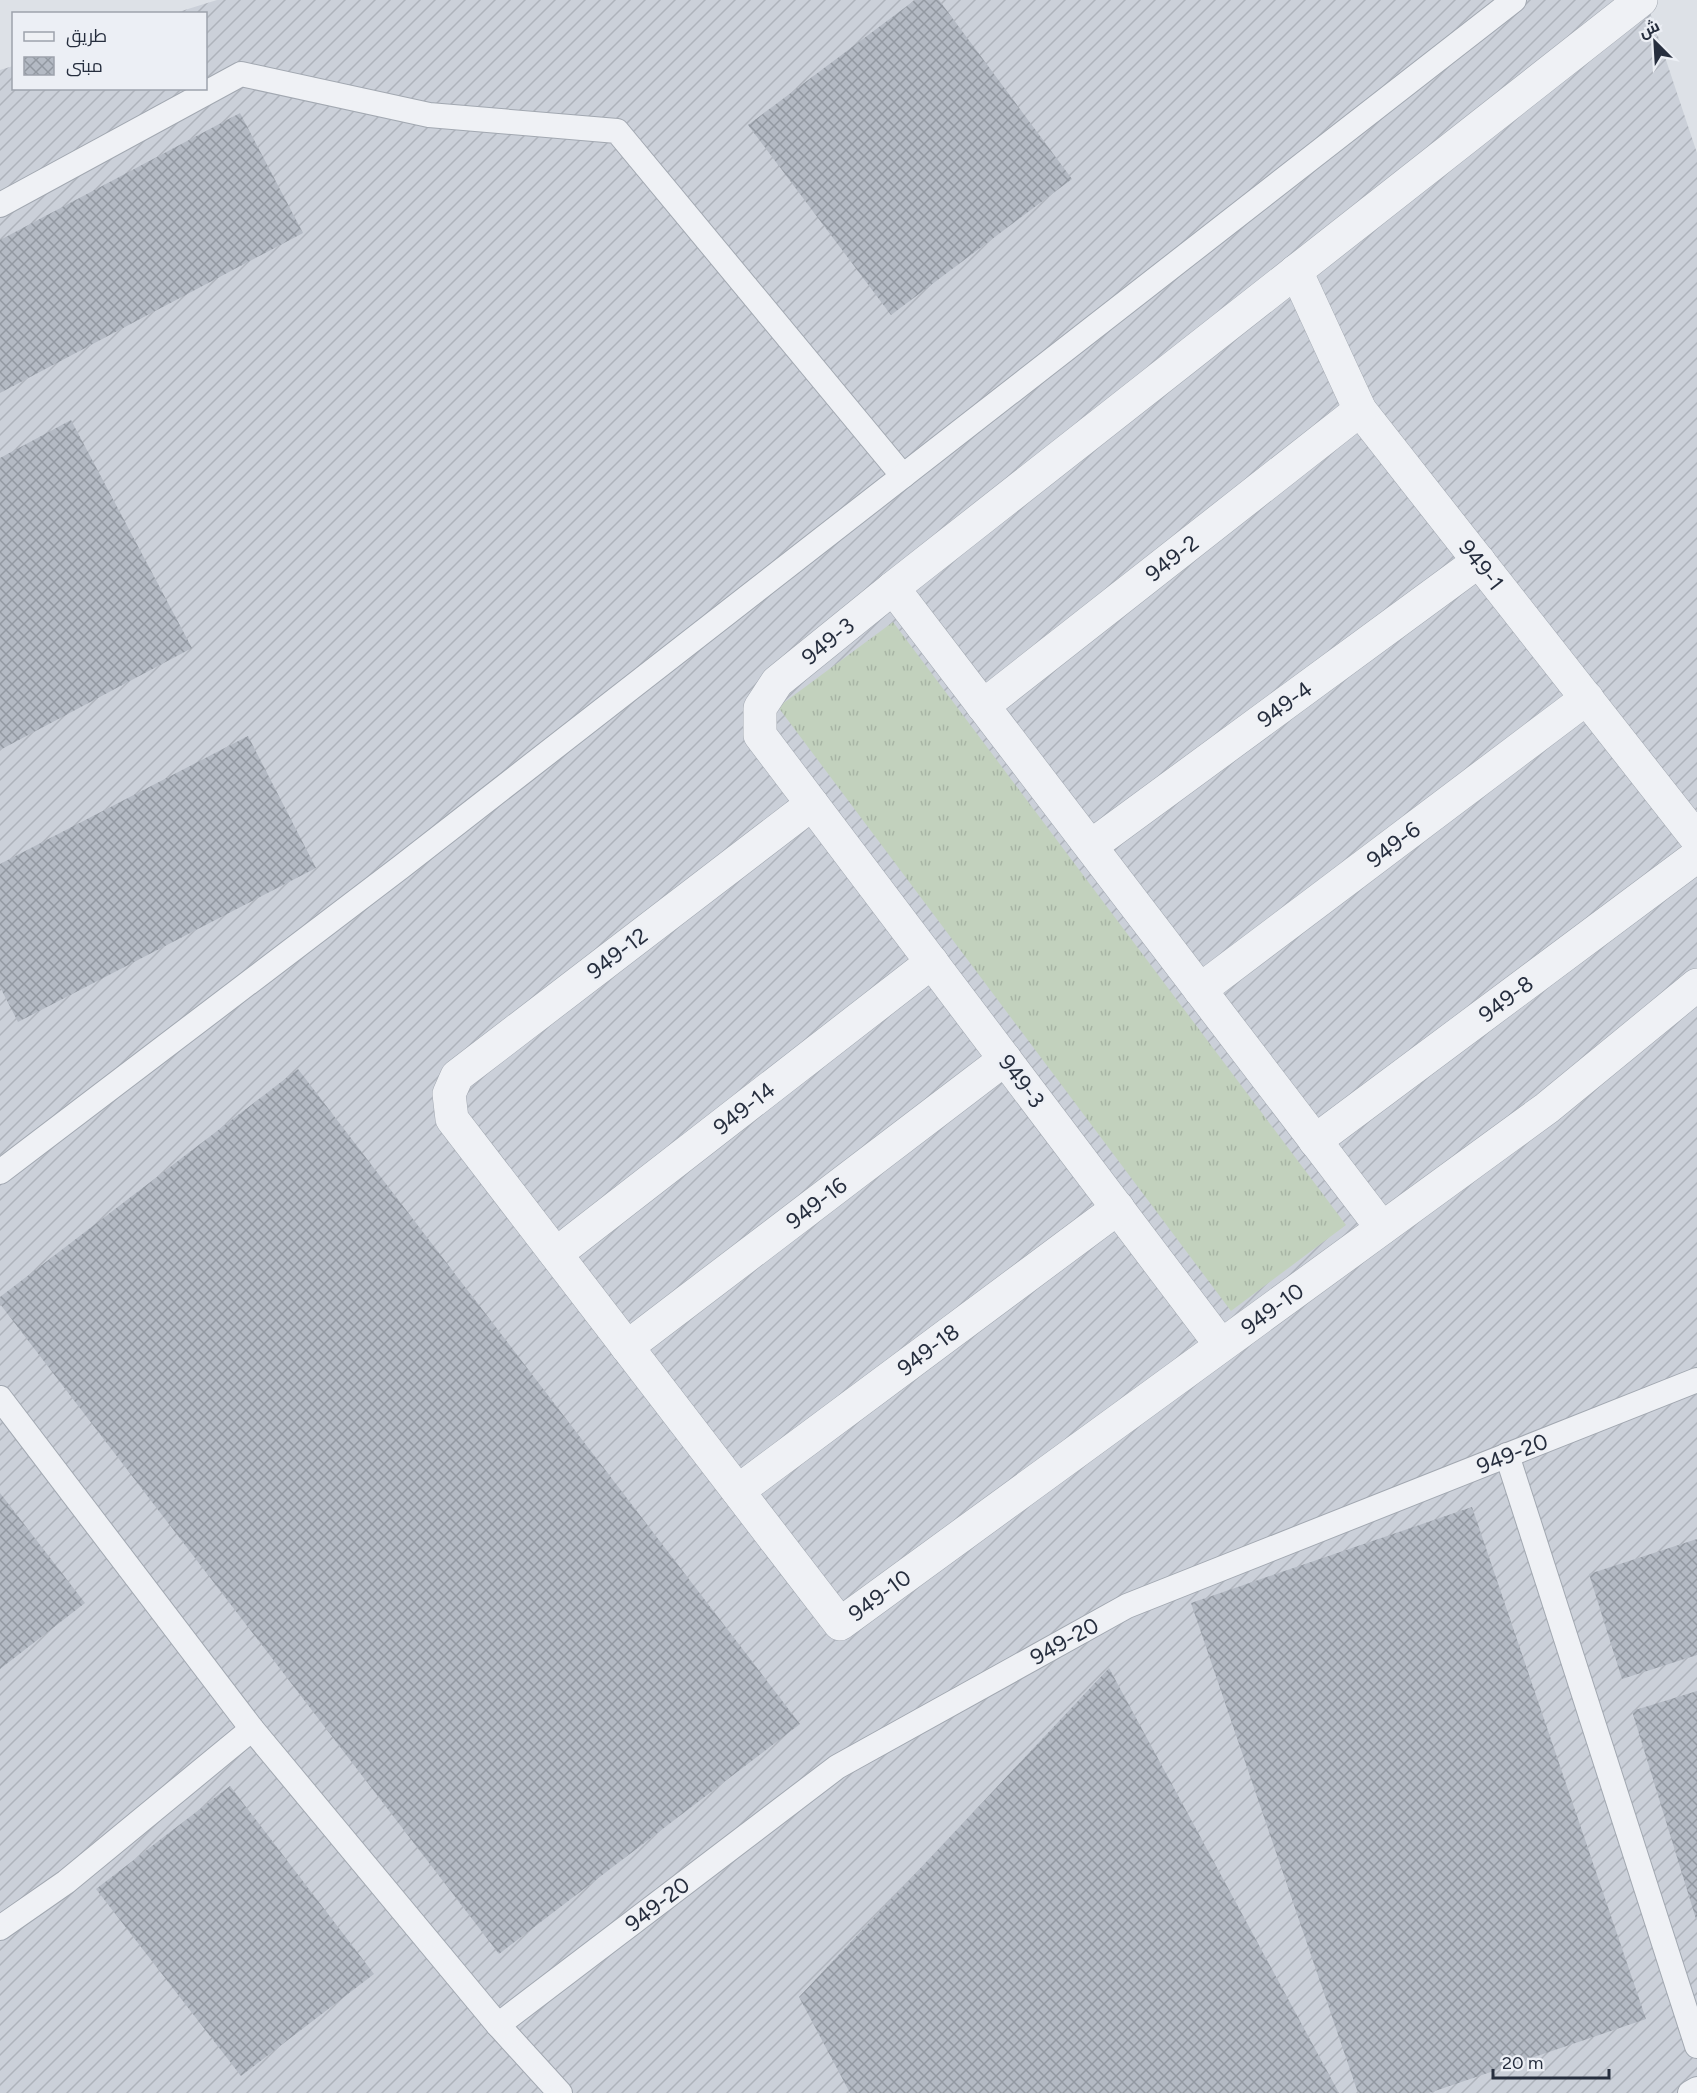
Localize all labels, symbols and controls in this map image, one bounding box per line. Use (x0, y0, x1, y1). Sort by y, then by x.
legend (12, 12, 207, 90)
north arrow (1625, 12, 1685, 72)
text: ش (1636, 16, 1662, 42)
text: طريق (66, 25, 107, 48)
text: مبنى (66, 55, 103, 77)
street label: 949-2 (1140, 529, 1204, 587)
street label: 949-1 (1453, 535, 1509, 596)
street label: 949-3 (796, 612, 860, 671)
street label: 949-4 (1252, 675, 1317, 733)
street label: 949-6 (1361, 816, 1426, 874)
street label: 949-12 (582, 922, 653, 985)
street label: 949-8 (1473, 970, 1539, 1028)
street label: 949-3 (993, 1049, 1050, 1113)
street label: 949-14 (708, 1076, 780, 1141)
street label: 949-16 (781, 1171, 852, 1235)
street label: 949-10 (1236, 1277, 1309, 1341)
street label: 949-18 (892, 1318, 965, 1382)
street label: 949-20 (1473, 1428, 1552, 1480)
street label: 949-10 (843, 1564, 917, 1627)
street label: 949-20 (1026, 1611, 1104, 1671)
street label: 949-20 (620, 1871, 695, 1937)
scale bar (1493, 2042, 1608, 2080)
text: 20 m (1502, 2052, 1543, 2074)

